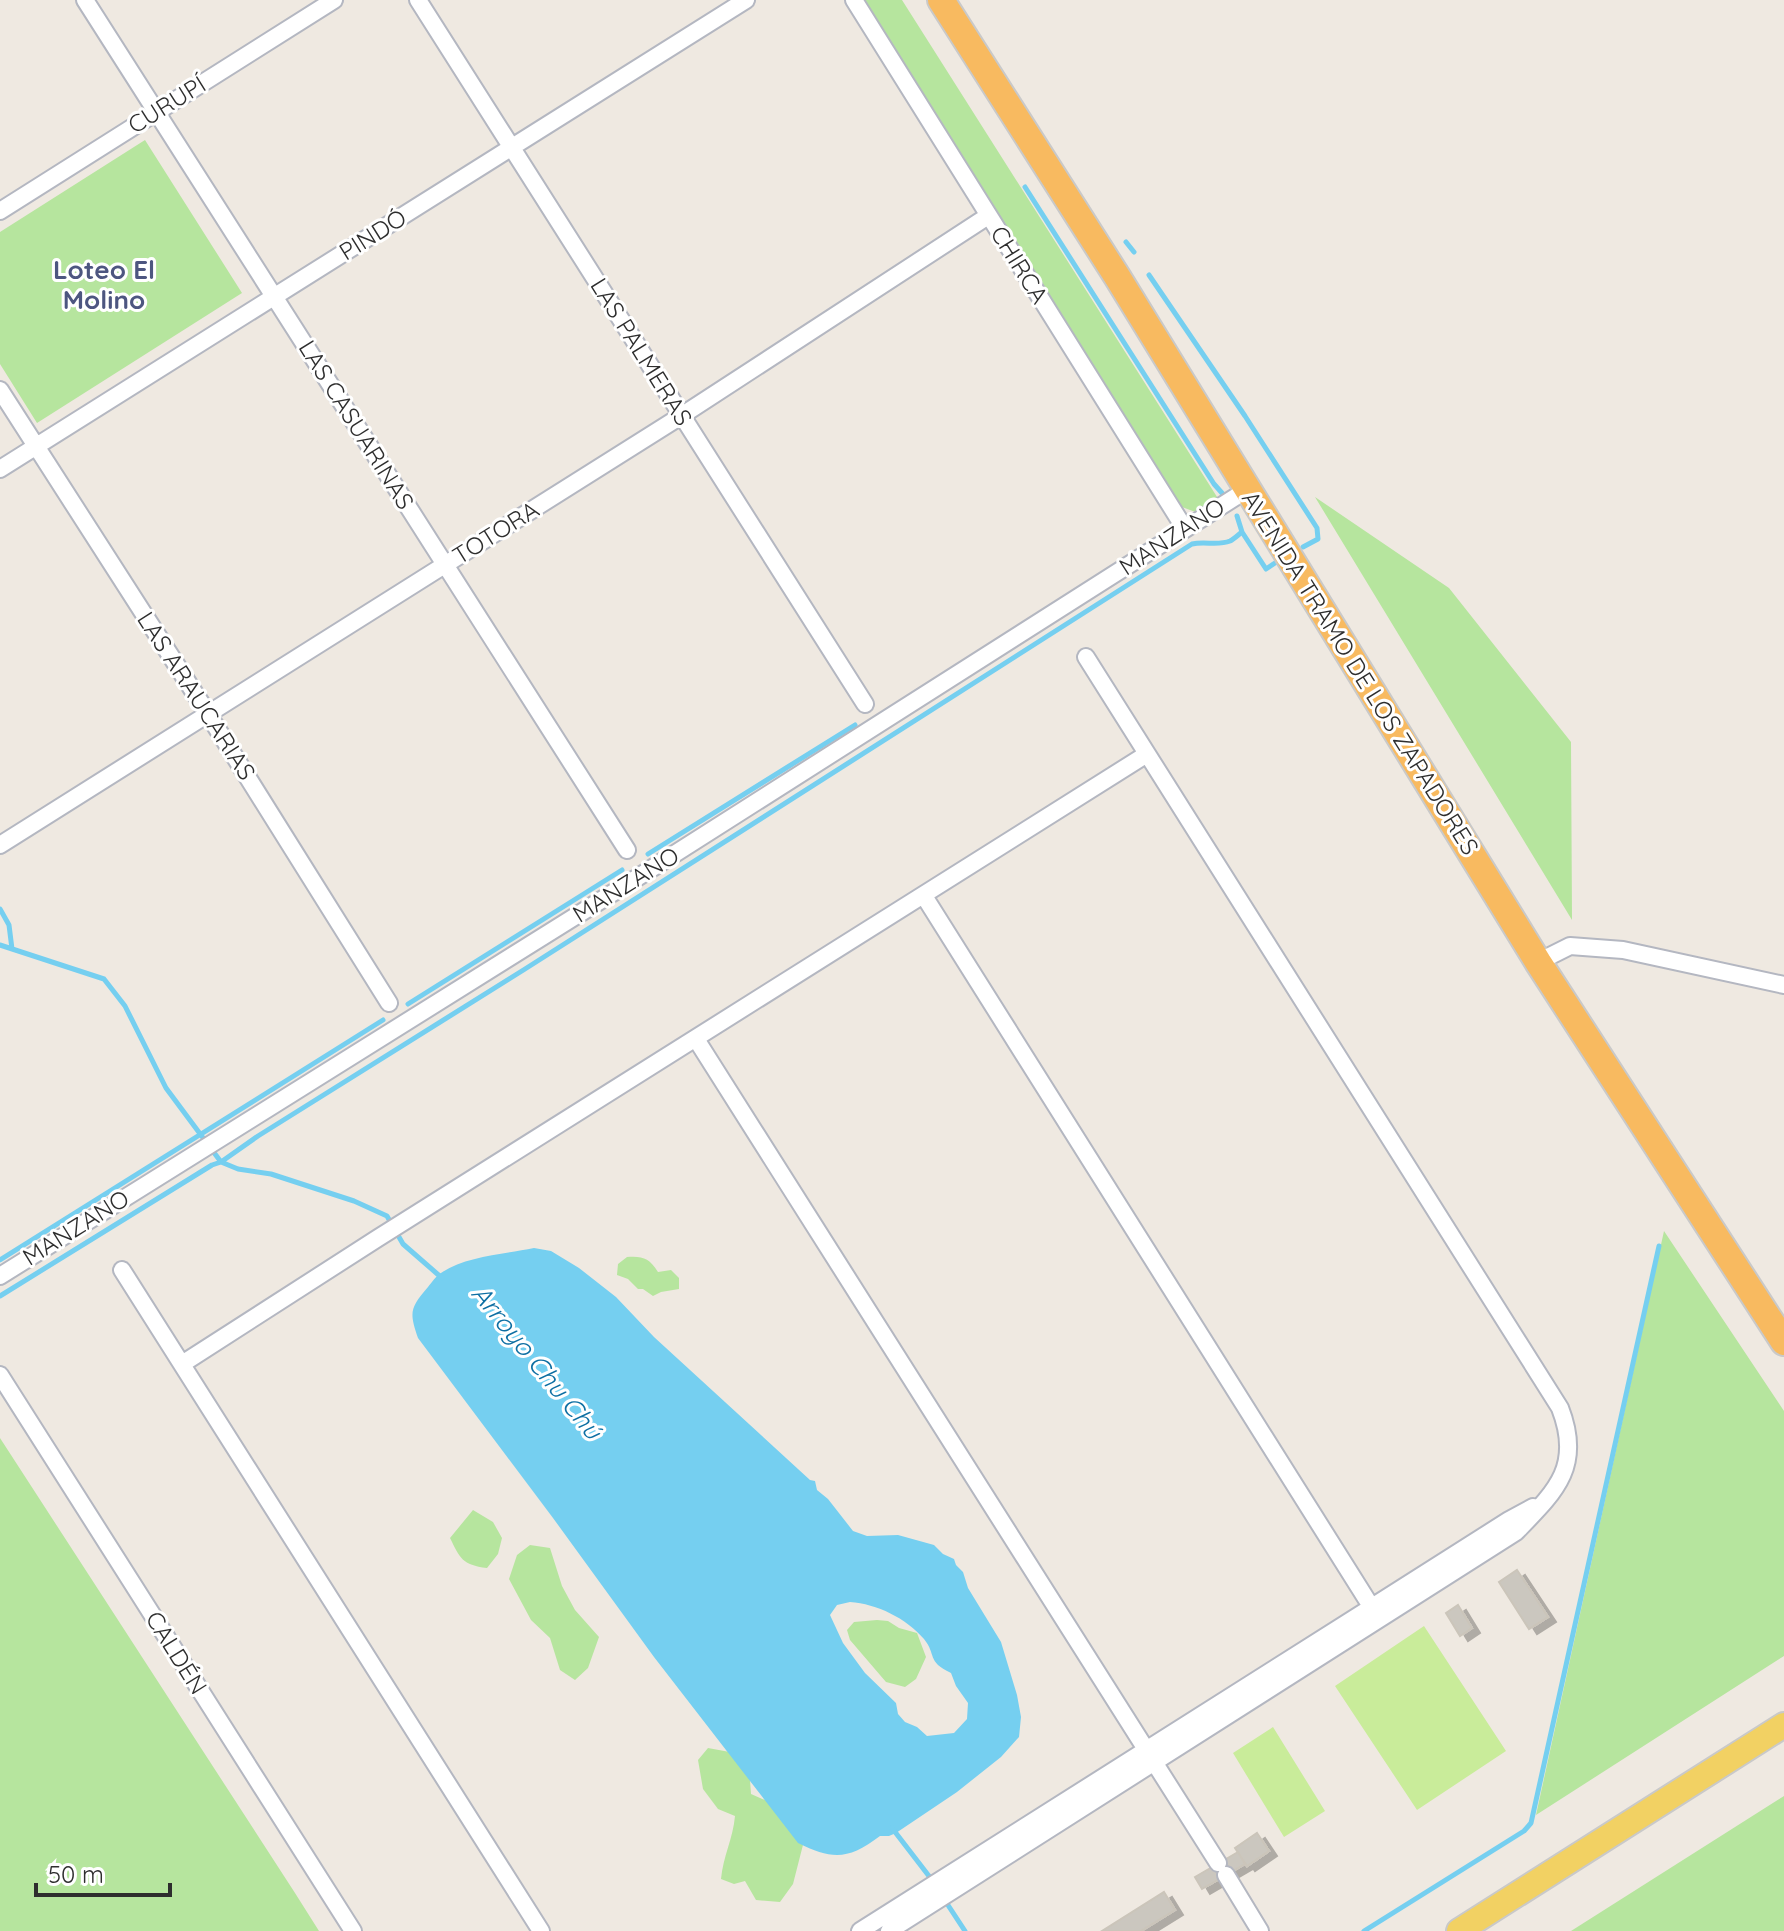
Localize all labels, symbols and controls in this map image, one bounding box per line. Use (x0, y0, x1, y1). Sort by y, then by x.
street label: CURUPÍ (122, 68, 212, 140)
street label: PINDÓ (333, 202, 412, 266)
street label: CHIRCA (984, 220, 1055, 309)
district label: Loteo El Molino (53, 253, 155, 316)
street label: LAS PALMERAS (584, 272, 699, 431)
street label: LAS CASUARINAS (293, 334, 421, 515)
street label: AVENIDA TRAMO DE LOS ZAPADORES (1236, 485, 1486, 860)
street label: MANZANO (1113, 491, 1230, 581)
street label: TOTORA (447, 494, 544, 570)
street label: LAS ARAUCARIAS (131, 606, 262, 785)
street label: MANZANO (567, 840, 684, 929)
street label: MANZANO (17, 1183, 134, 1272)
water label: Arroyo Chu Chú (465, 1278, 611, 1447)
street label: CALDÉN (140, 1605, 214, 1700)
scale bar (36, 1847, 170, 1897)
text: 50 m (48, 1859, 104, 1889)

